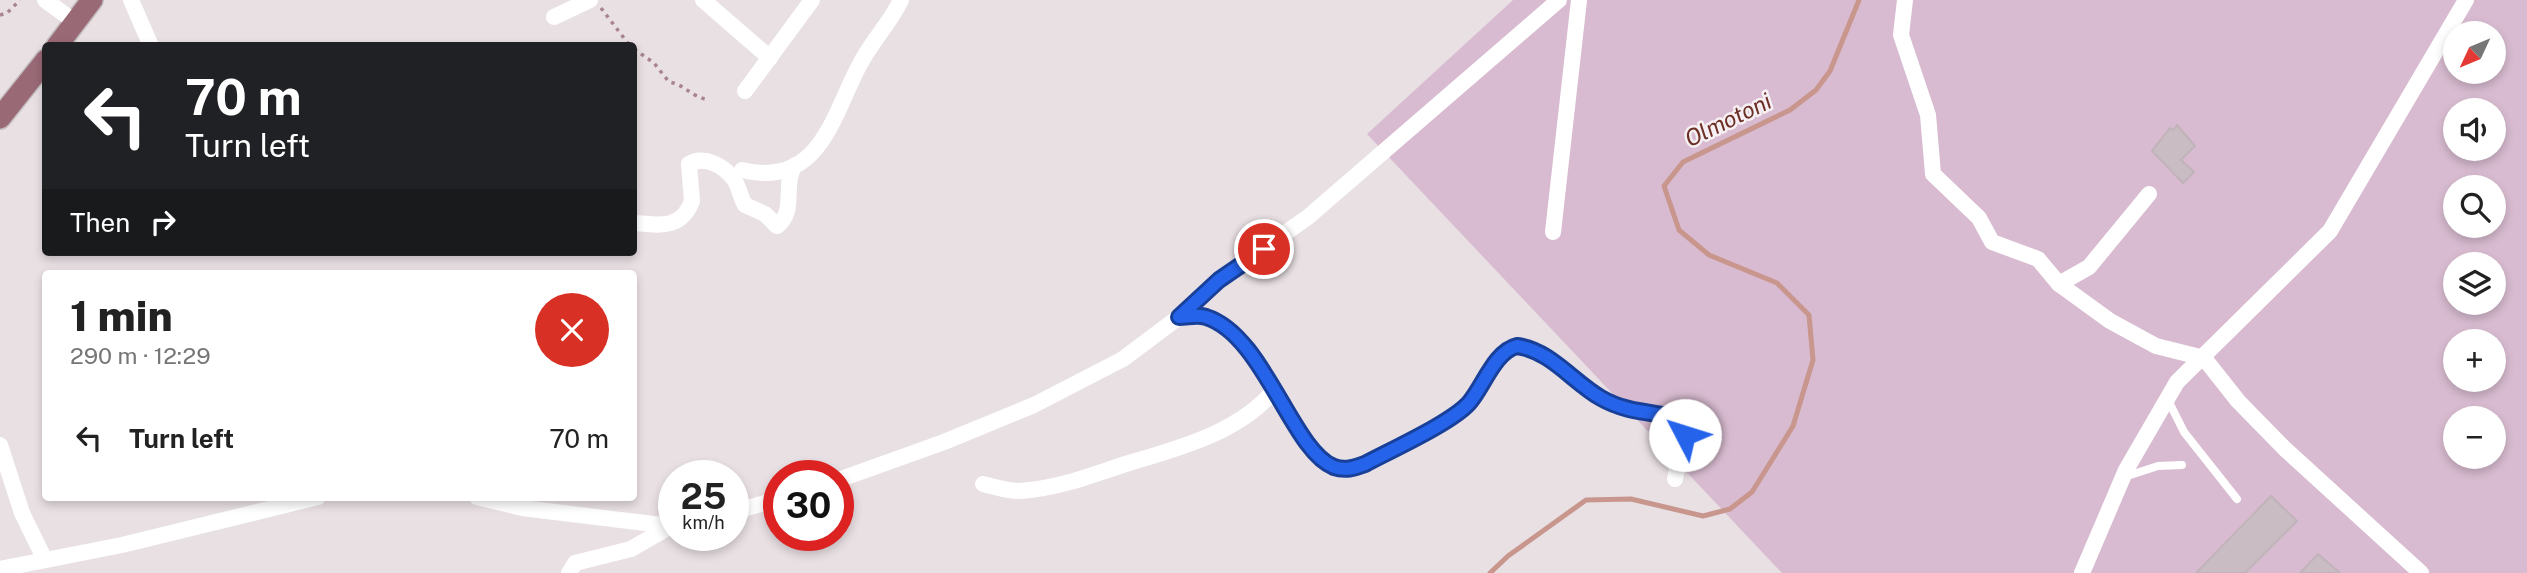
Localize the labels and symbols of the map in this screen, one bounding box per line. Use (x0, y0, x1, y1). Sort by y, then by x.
north arrow (2443, 21, 2506, 84)
water label: Olmotoni (1680, 87, 1776, 152)
pin (1234, 219, 1294, 279)
position arrow (1648, 398, 1722, 472)
speed limit sign: 30 (763, 460, 854, 551)

